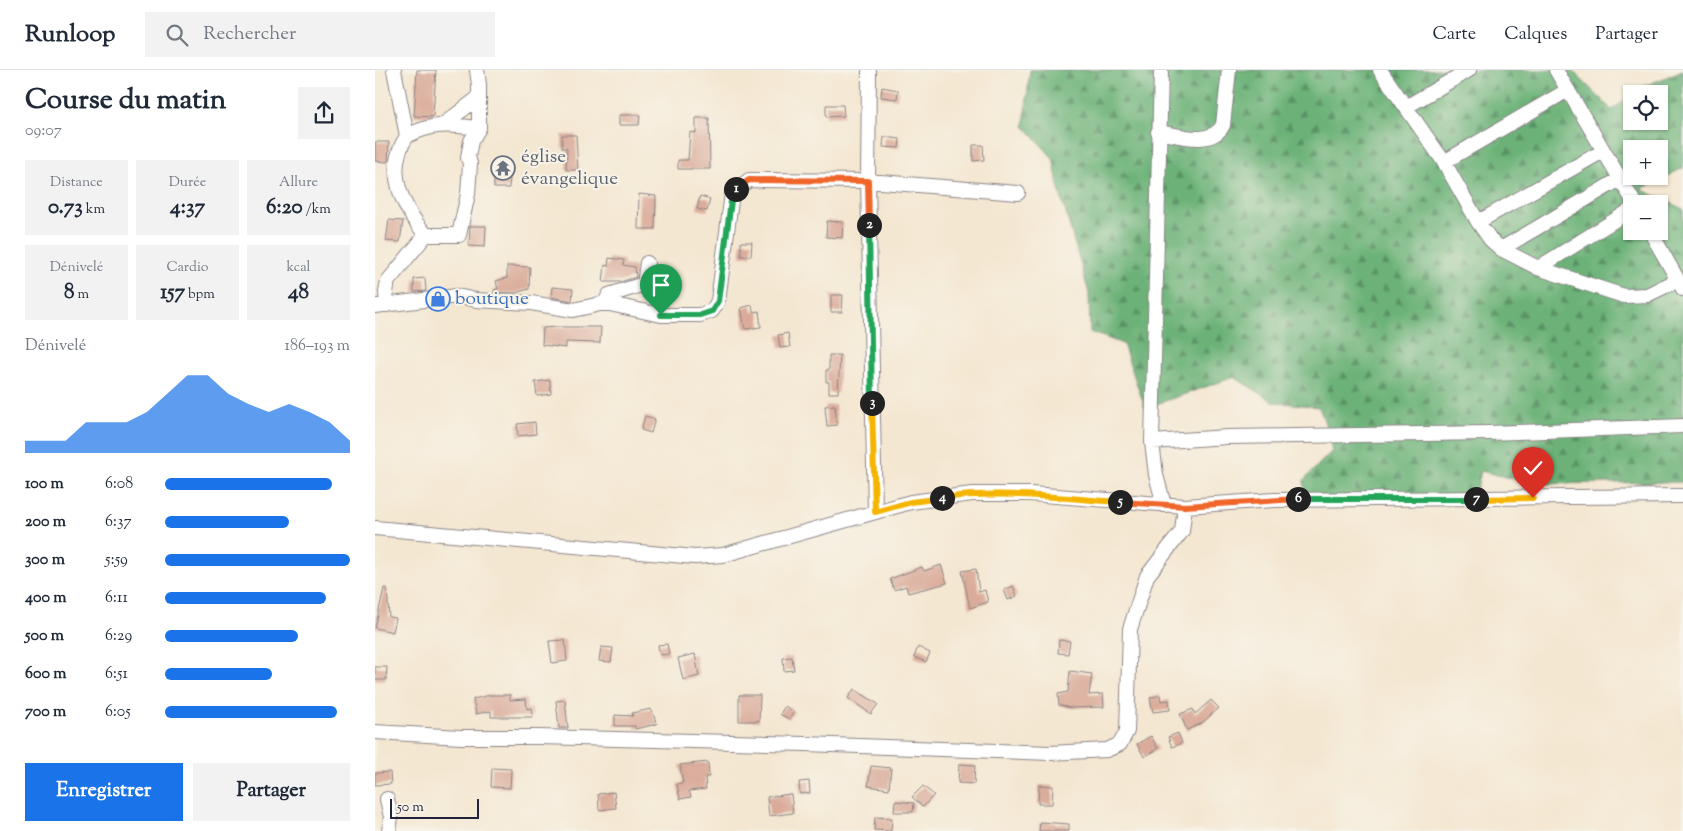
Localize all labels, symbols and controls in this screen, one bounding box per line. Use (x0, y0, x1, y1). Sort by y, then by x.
search box (145, 12, 495, 57)
text: Runloop (25, 18, 115, 52)
icon: search (163, 21, 191, 49)
text: Rechercher (203, 21, 296, 48)
text: Carte (1433, 22, 1476, 48)
text: Calques (1504, 22, 1567, 48)
text: Partager (1595, 22, 1658, 48)
text: Course du matin (25, 81, 226, 121)
map controls (1623, 85, 1668, 240)
button: locate (1623, 85, 1668, 130)
button: share (298, 87, 350, 139)
text: 09:07 (25, 120, 62, 143)
button: + (1623, 140, 1668, 185)
place label: église évangelique (521, 144, 618, 193)
temple icon: église évangelique (490, 155, 516, 181)
text: Distance (50, 173, 103, 193)
text: Durée (169, 173, 206, 193)
text: Allure (279, 173, 318, 193)
pin: 1 (723, 176, 749, 202)
text: 1 (734, 179, 739, 199)
text: 0.73 (48, 193, 83, 223)
text: 4:37 (170, 193, 205, 223)
text: 6:20 (266, 193, 303, 223)
button: − (1623, 195, 1668, 240)
text: km (83, 200, 105, 220)
text: /km (303, 200, 331, 220)
pin: 2 (857, 212, 881, 238)
text: 2 (866, 215, 873, 235)
text: Dénivelé (50, 258, 103, 278)
text: Cardio (166, 258, 209, 278)
text: kcal (286, 258, 311, 278)
pin (640, 264, 682, 315)
icon: arrive (647, 271, 675, 299)
text: 8 (64, 278, 74, 308)
text: 157 (160, 278, 185, 308)
text: 48 (288, 278, 309, 308)
text: m (74, 285, 89, 305)
text: bpm (185, 285, 215, 305)
shop icon: boutique (425, 286, 451, 312)
place label: boutique (455, 286, 529, 313)
text: Dénivelé (25, 335, 86, 358)
text: 186–193 m (285, 335, 350, 358)
pin: 3 (859, 390, 885, 416)
text: 3 (870, 393, 875, 413)
pin (1512, 447, 1554, 498)
icon: check (1519, 454, 1547, 482)
text: 100 m (25, 473, 64, 496)
text: 6:08 (105, 473, 133, 496)
pin: 4 (929, 486, 955, 510)
pin: 6 (1285, 486, 1311, 512)
pin: 7 (1463, 486, 1489, 512)
text: 4 (939, 488, 946, 508)
text: 6 (1295, 489, 1302, 509)
text: 7 (1473, 489, 1480, 509)
pin: 5 (1107, 490, 1133, 514)
text: 5 (1118, 492, 1123, 512)
text: 200 m (25, 511, 66, 534)
text: 6:37 (105, 511, 131, 534)
text: 300 m (25, 549, 65, 572)
text: 5:59 (105, 549, 128, 572)
text: 400 m (25, 587, 67, 610)
text: 6:11 (105, 587, 128, 610)
text: 500 m (25, 625, 64, 648)
text: 6:29 (105, 625, 132, 648)
text: 600 m (25, 663, 67, 686)
text: 6:51 (105, 663, 128, 686)
text: 700 m (25, 701, 66, 724)
text: 6:05 (105, 701, 131, 724)
button: Enregistrer (25, 763, 183, 821)
button: Partager (193, 763, 350, 821)
scale bar (390, 796, 479, 819)
text: 50 m (397, 798, 424, 818)

